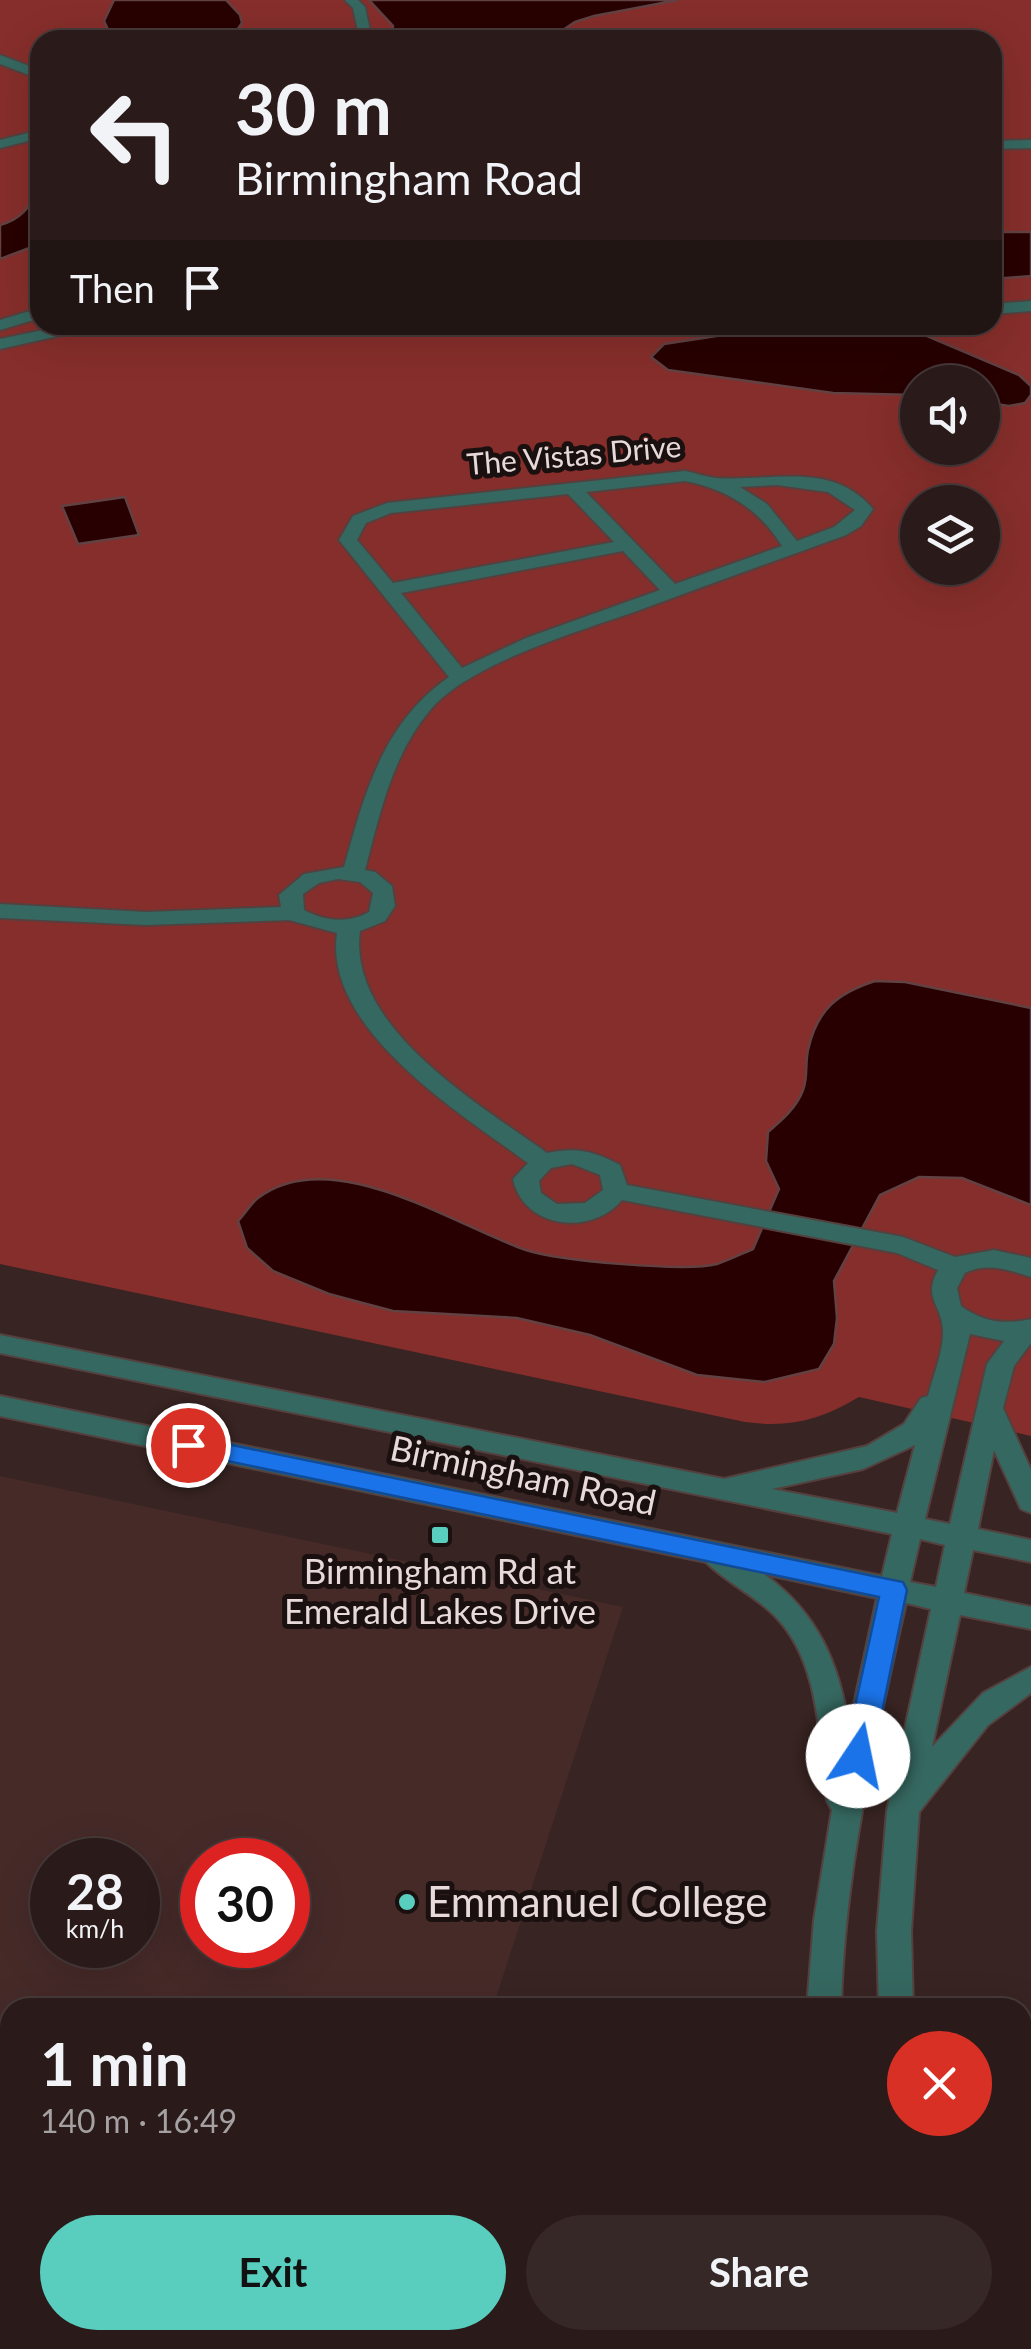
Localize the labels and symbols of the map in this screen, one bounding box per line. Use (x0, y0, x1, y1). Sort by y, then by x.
street label: The Vistas Drive (465, 427, 682, 481)
pin (146, 1403, 231, 1488)
street label: Birmingham Road (387, 1425, 660, 1523)
marker: Birmingham Rd at Emerald Lakes Drive (429, 1524, 451, 1546)
place label: Birmingham Rd at Emerald Lakes Drive (284, 1549, 596, 1631)
position arrow (806, 1704, 910, 1808)
speed limit sign: 30 (180, 1838, 310, 1968)
place label: Emmanuel College (427, 1876, 767, 1926)
marker: Emmanuel College (396, 1891, 418, 1913)

